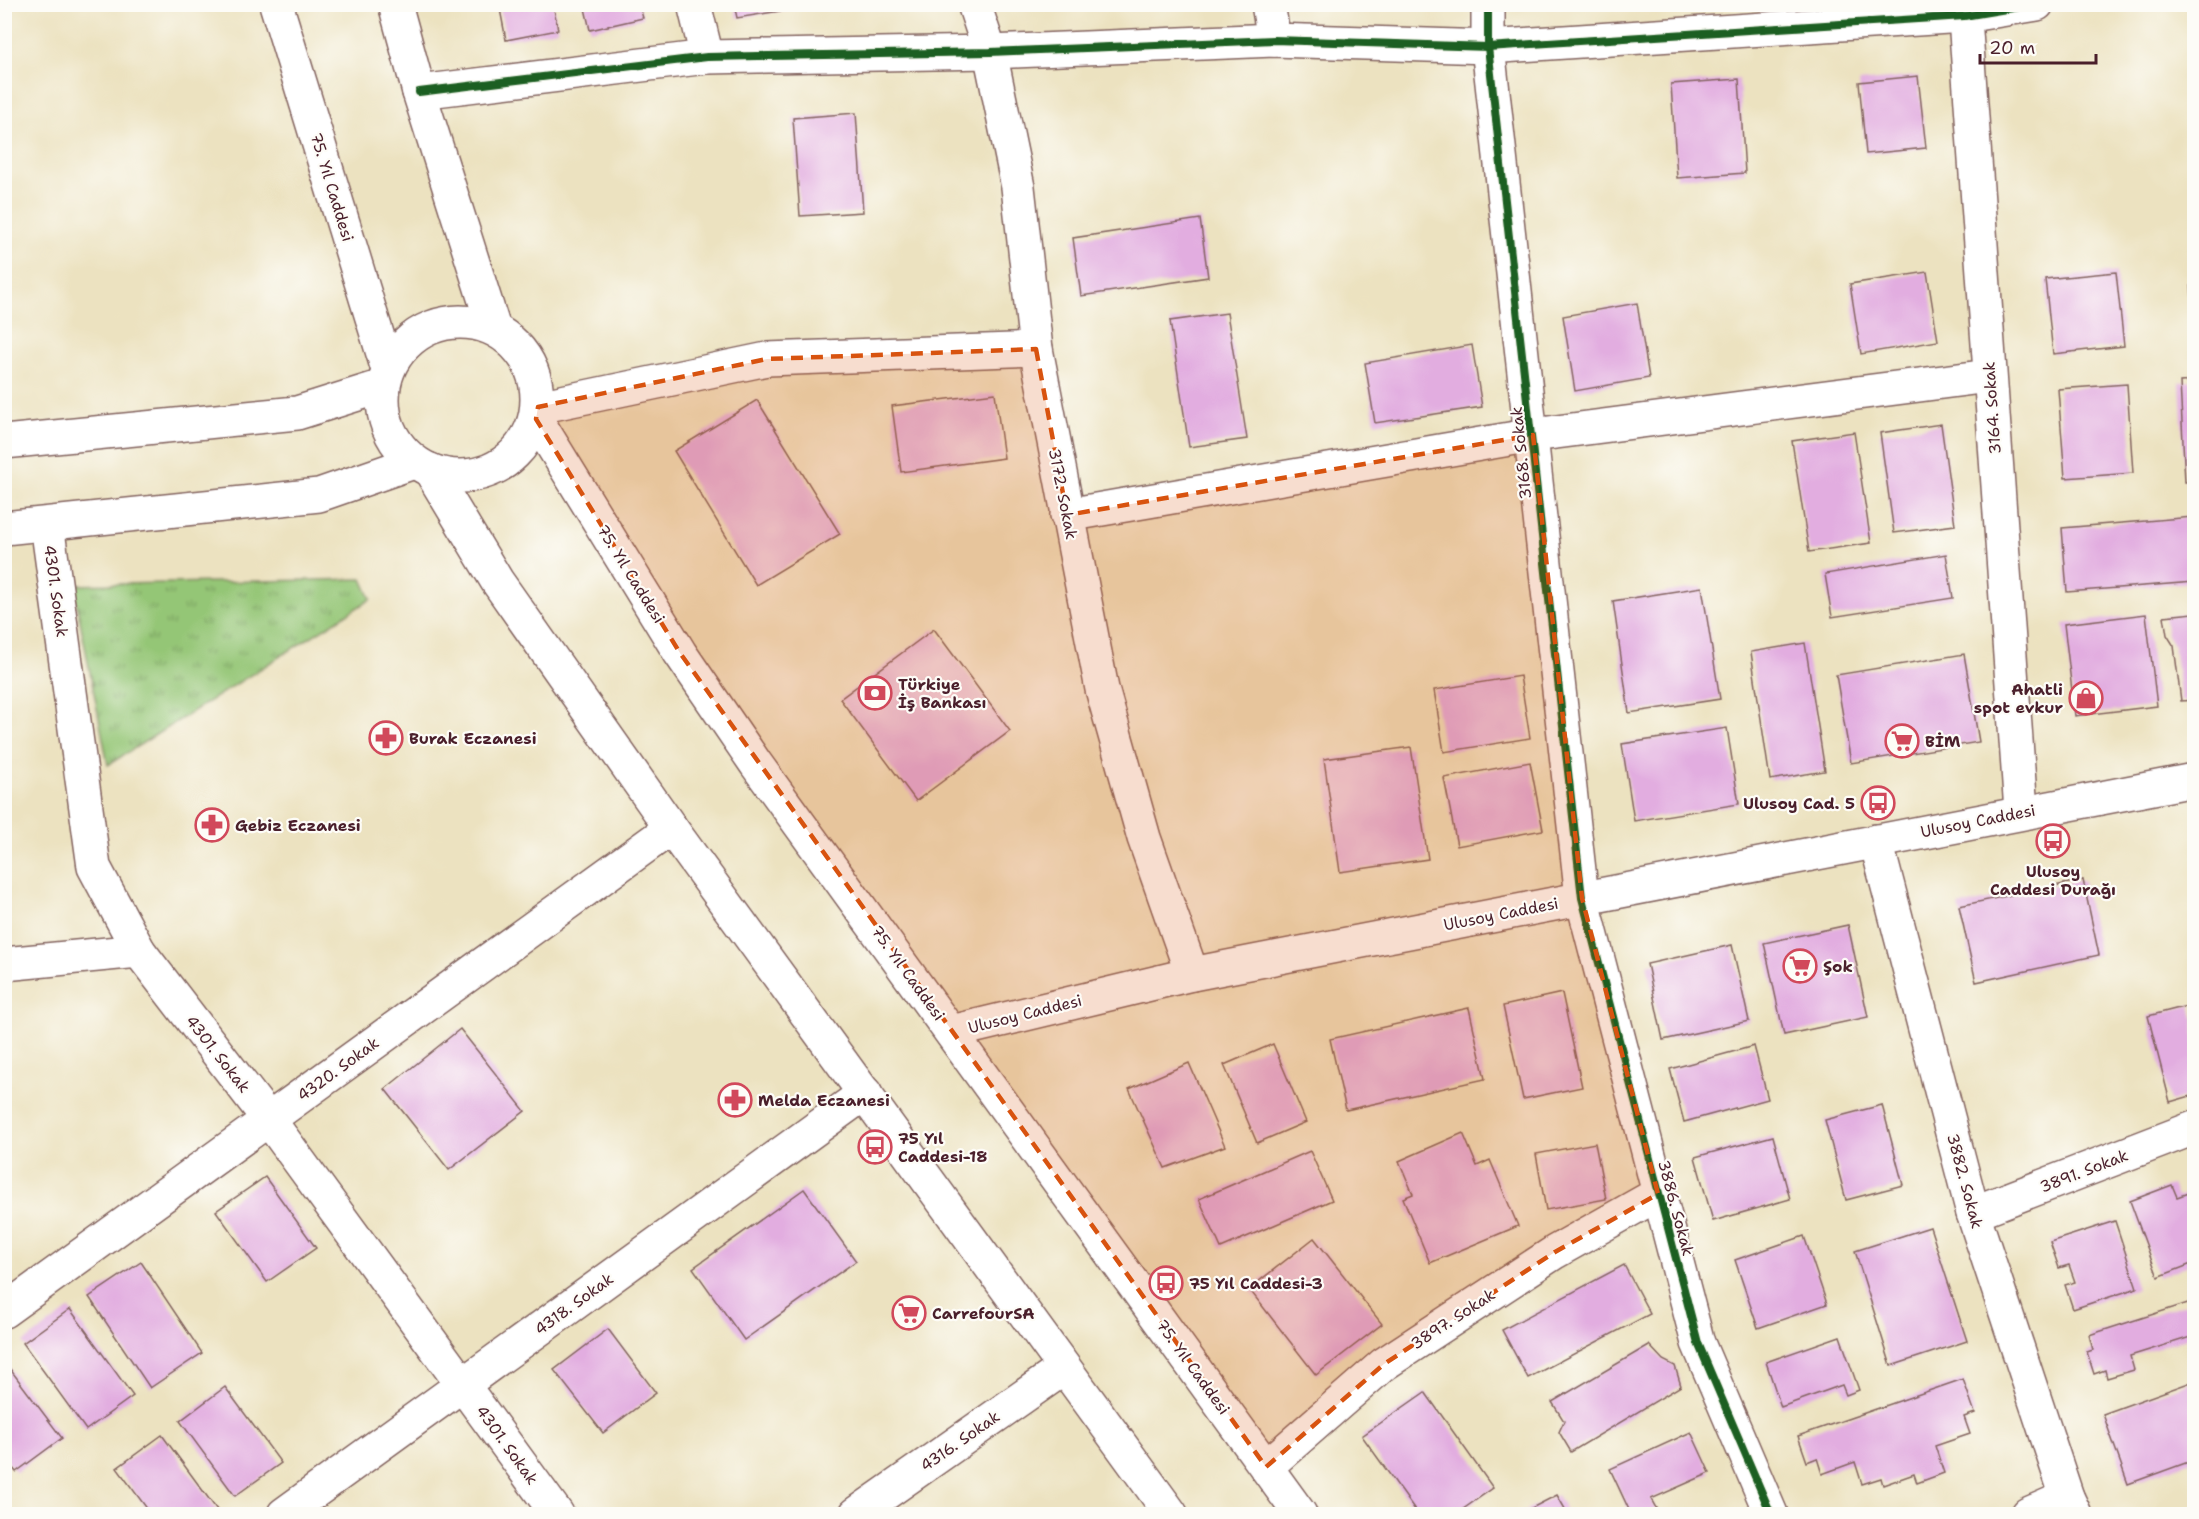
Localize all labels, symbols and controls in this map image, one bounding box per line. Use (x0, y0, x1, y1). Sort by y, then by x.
scale bar (1980, 27, 2096, 65)
text: 20 m (1989, 36, 2035, 60)
street label: 75. Yıl Caddesi (305, 130, 359, 244)
street label: 3164. Sokak (1978, 361, 2006, 455)
street label: 3168. Sokak (1506, 406, 1536, 500)
street label: 3172. Sokak (1044, 447, 1082, 541)
street label: 75. Yıl Caddesi (592, 521, 670, 627)
street label: 4301. Sokak (39, 543, 73, 639)
place label: Türkiye İş Bankası (898, 674, 987, 713)
bank icon: Türkiye İş Bankası (857, 675, 893, 711)
place label: Ahatli spot evkur (1974, 679, 2063, 718)
shop icon: Ahatli spot evkur (2068, 680, 2104, 716)
pharmacy icon: Burak Eczanesi (368, 720, 404, 756)
supermarket icon: BİM (1884, 723, 1920, 759)
place label: Burak Eczanesi (409, 728, 537, 749)
place label: BİM (1925, 731, 1961, 752)
bus stop icon: Ulusoy Cad. 5 (1860, 785, 1896, 821)
place label: Ulusoy Cad. 5 (1743, 793, 1855, 814)
street label: Ulusoy Caddesi (1919, 800, 2037, 842)
pharmacy icon: Gebiz Eczanesi (194, 807, 230, 843)
place label: Gebiz Eczanesi (235, 815, 361, 836)
bus stop icon: Ulusoy Caddesi Durağı (2035, 823, 2071, 859)
place label: Ulusoy Caddesi Durağı (1990, 861, 2116, 900)
street label: Ulusoy Caddesi (1442, 893, 1560, 935)
street label: 75. Yıl Caddesi (866, 921, 950, 1025)
supermarket icon: Şok (1782, 948, 1818, 984)
place label: Şok (1823, 956, 1853, 977)
street label: Ulusoy Caddesi (966, 990, 1084, 1038)
street label: 4301. Sokak (181, 1011, 255, 1097)
street label: 4320. Sokak (293, 1032, 383, 1106)
pharmacy icon: Melda Eczanesi (717, 1082, 753, 1118)
place label: Melda Eczanesi (758, 1090, 890, 1111)
place label: 75 Yıl Caddesi-18 (898, 1128, 987, 1167)
bus stop icon: 75 Yıl Caddesi-18 (857, 1129, 893, 1165)
street label: 3882. Sokak (1942, 1131, 1988, 1231)
street label: 3891. Sokak (2037, 1145, 2131, 1197)
street label: 3886. Sokak (1653, 1158, 1699, 1258)
bus stop icon: 75 Yıl Caddesi-3 (1148, 1265, 1184, 1301)
street label: 4318. Sokak (530, 1268, 618, 1340)
place label: 75 Yıl Caddesi-3 (1189, 1273, 1323, 1294)
street label: 3897. Sokak (1407, 1284, 1499, 1354)
supermarket icon: CarrefourSA (891, 1295, 927, 1331)
place label: CarrefourSA (932, 1303, 1035, 1324)
street label: 75. Yıl Caddesi (1151, 1315, 1235, 1419)
street label: 4301. Sokak (471, 1401, 543, 1489)
street label: 4316. Sokak (916, 1406, 1004, 1476)

